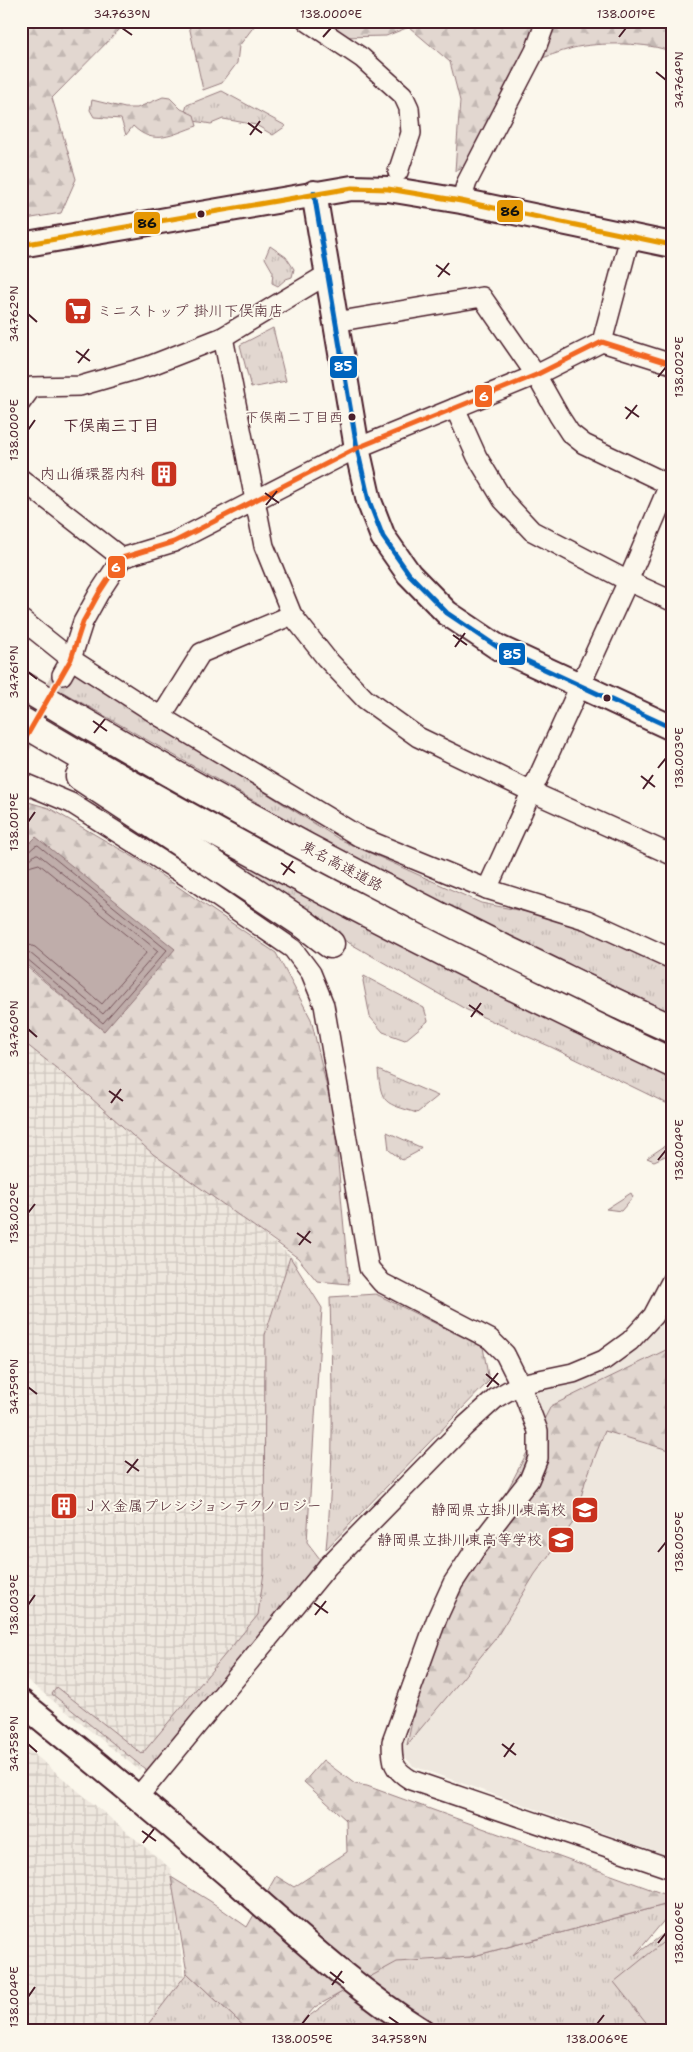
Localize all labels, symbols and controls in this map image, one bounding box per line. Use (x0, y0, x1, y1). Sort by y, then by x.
text: 34.763°N (94, 6, 150, 22)
text: 138.000°E (300, 6, 362, 22)
text: 138.001°E (597, 6, 655, 22)
text: 34.764°N (671, 51, 687, 109)
line badge: 86 (496, 199, 524, 223)
text: 86 (500, 202, 520, 220)
unlabelled marker (196, 209, 206, 219)
line badge: 86 (133, 211, 161, 235)
text: 86 (137, 214, 157, 232)
text: 34.762°N (6, 286, 22, 342)
supermarket icon: ミニストップ 掛川下俣南店 (63, 296, 93, 326)
place label: ミニストップ 掛川下俣南店 (97, 301, 284, 321)
text: 138.002°E (671, 336, 687, 398)
line badge: 85 (329, 355, 358, 379)
text: 85 (334, 357, 353, 375)
line badge: 6 (474, 384, 493, 408)
text: 6 (479, 387, 489, 405)
text: 138.000°E (6, 399, 22, 461)
place label: 下俣南二丁目西 (245, 408, 343, 426)
marker: 下俣南二丁目西 (347, 412, 357, 422)
district label: 下俣南三丁目 (63, 415, 159, 436)
building icon: 内山循環器内科 (149, 459, 179, 489)
place label: 内山循環器内科 (40, 464, 145, 484)
line badge: 6 (107, 555, 126, 579)
text: 6 (111, 558, 121, 576)
line badge: 85 (498, 642, 526, 666)
text: 34.761°N (6, 645, 22, 699)
text: 85 (503, 645, 522, 663)
unlabelled marker (602, 693, 612, 703)
text: 138.003°E (671, 727, 687, 789)
text: 138.001°E (6, 793, 22, 851)
street label: 東名高速道路 (298, 836, 386, 896)
text: 34.760°N (6, 1000, 22, 1058)
text: 138.004°E (671, 1119, 687, 1181)
text: 138.002°E (6, 1182, 22, 1244)
text: 34.759°N (6, 1359, 22, 1415)
building icon: ＪＸ金属プレシジョンテクノロジー (49, 1491, 79, 1521)
school or university icon: 静岡県立掛川東高校 (570, 1495, 600, 1525)
place label: ＪＸ金属プレシジョンテクノロジー (83, 1496, 322, 1516)
place label: 静岡県立掛川東高校 (431, 1500, 566, 1520)
text: 138.005°E (671, 1512, 687, 1572)
school or university icon: 静岡県立掛川東高等学校 (546, 1525, 576, 1555)
place label: 静岡県立掛川東高等学校 (377, 1530, 542, 1550)
text: 138.003°E (6, 1574, 22, 1636)
text: 34.758°N (6, 1716, 22, 1772)
text: 138.006°E (671, 1902, 687, 1964)
text: 138.004°E (6, 1966, 22, 2028)
text: 138.005°E (272, 2031, 332, 2047)
text: 34.758°N (371, 2031, 427, 2047)
text: 138.006°E (566, 2031, 628, 2047)

